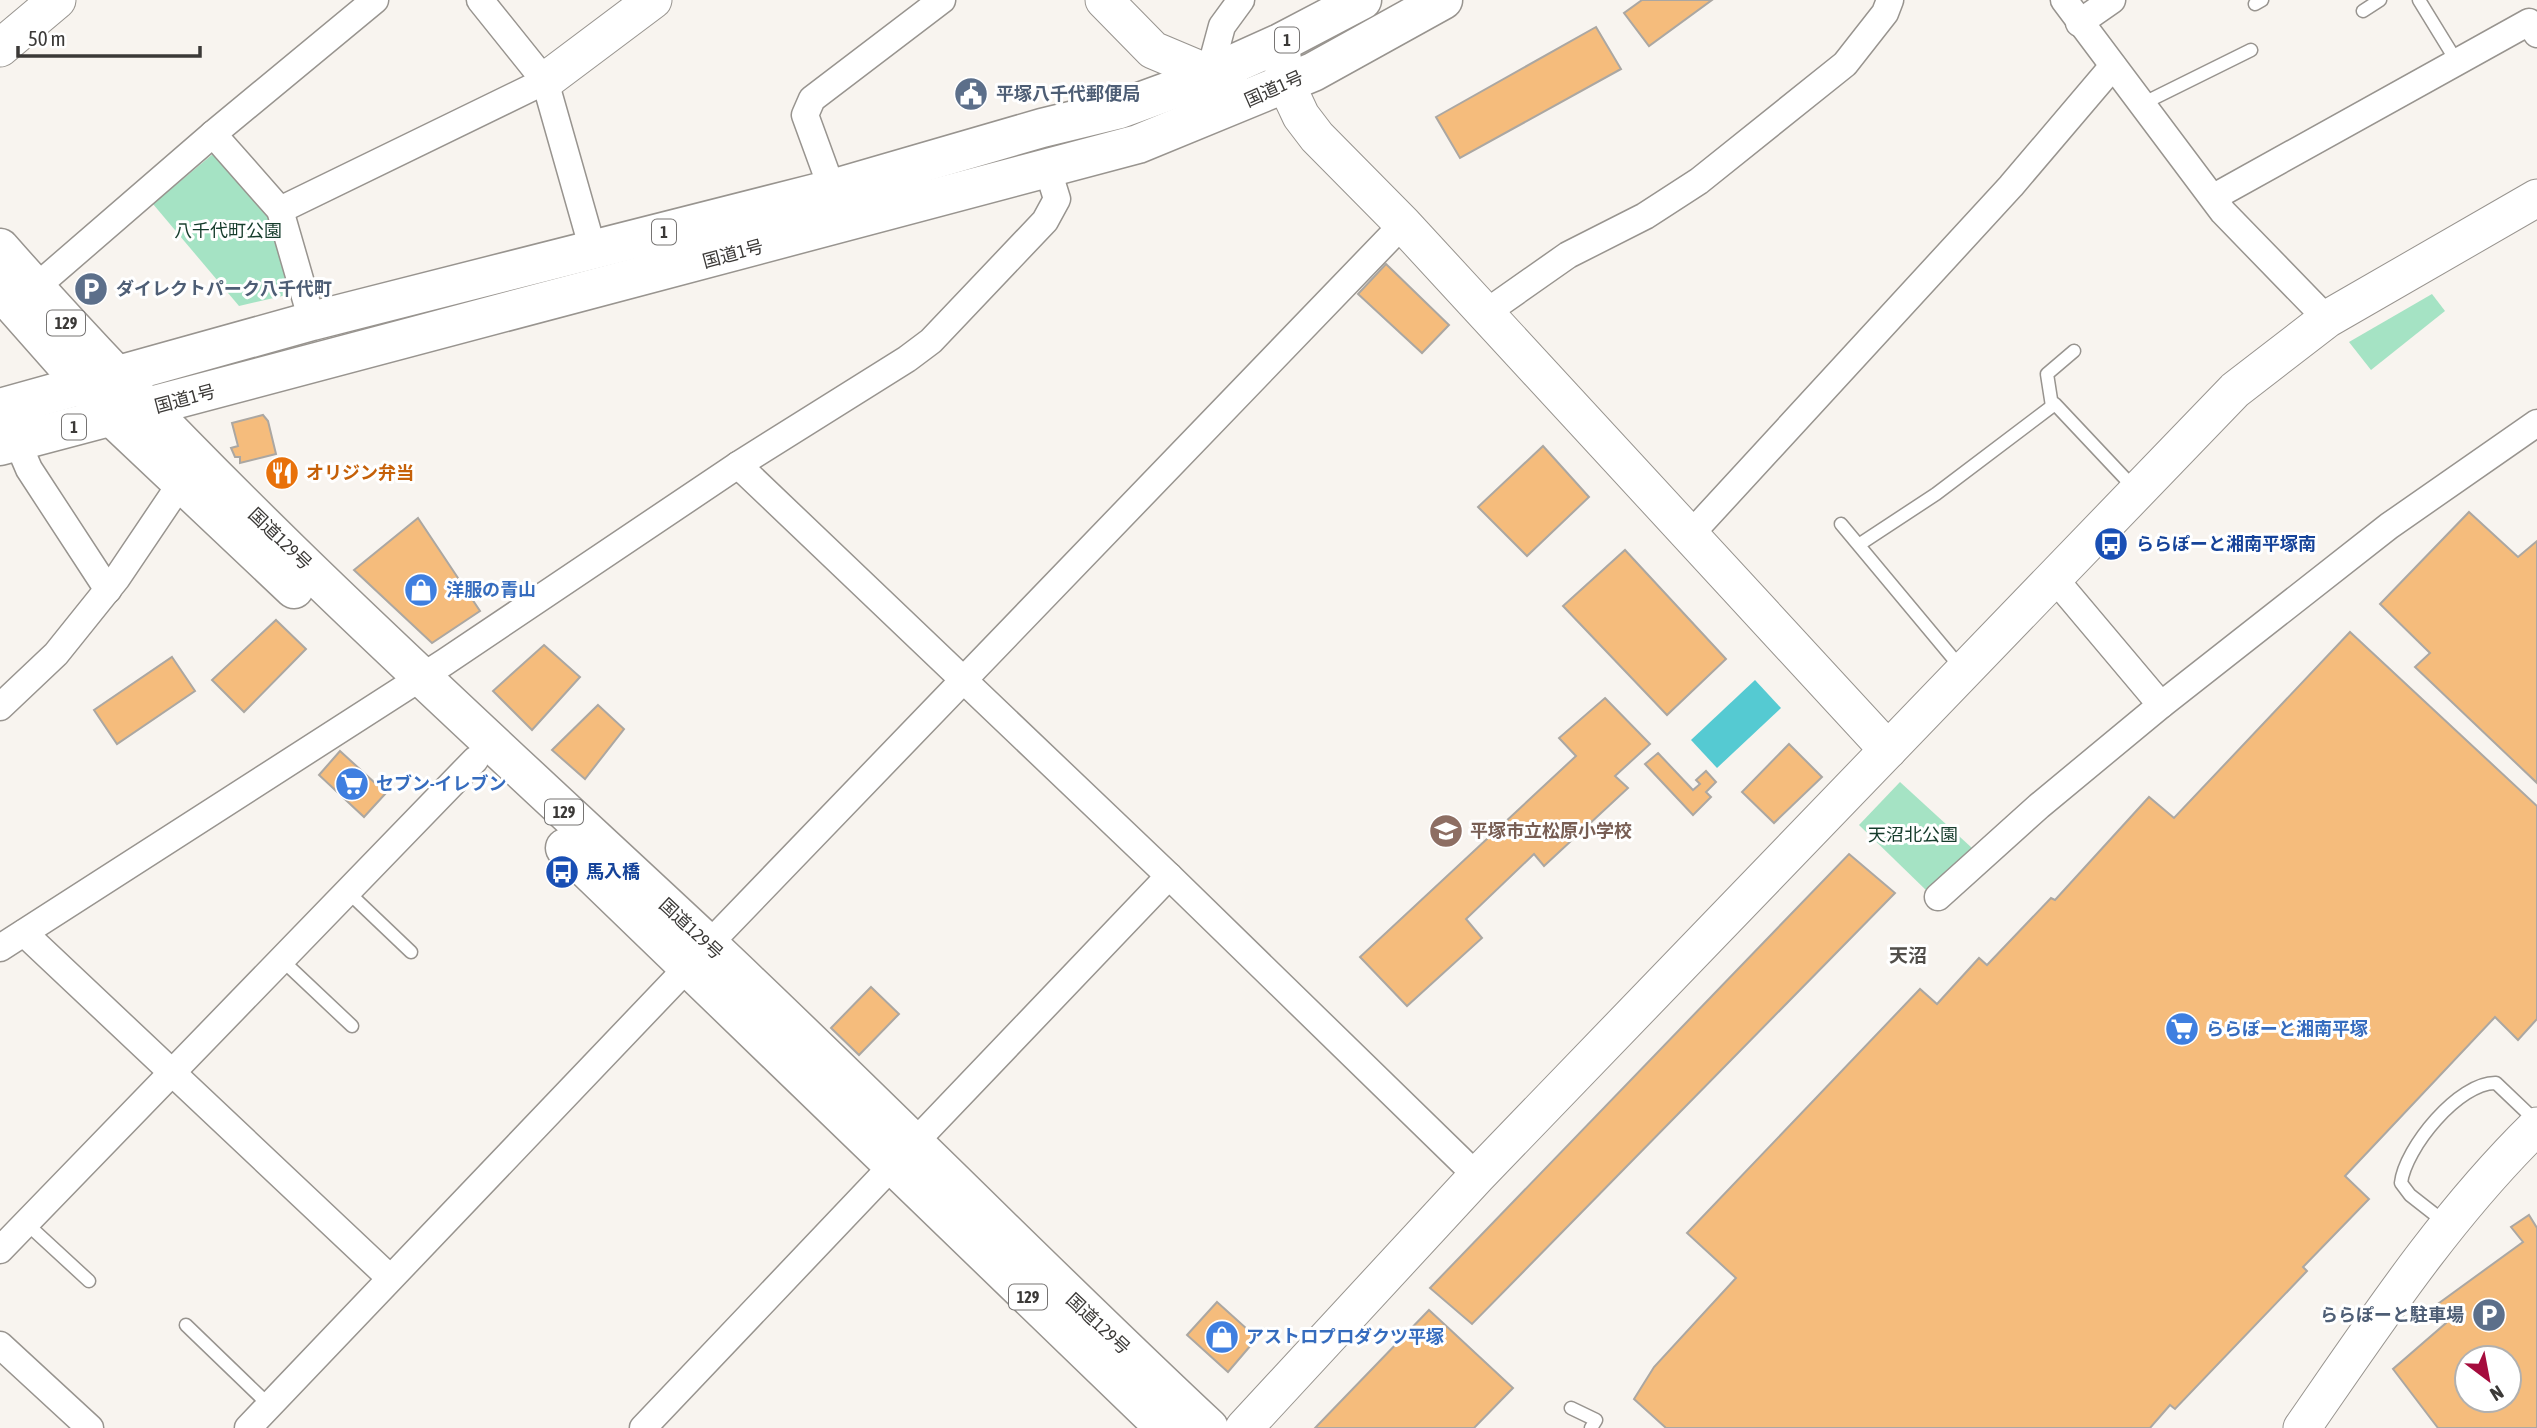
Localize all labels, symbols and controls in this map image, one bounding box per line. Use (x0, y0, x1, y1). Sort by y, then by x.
scale bar (18, 14, 200, 58)
text: 50 m (28, 26, 66, 50)
road number: 1 (1275, 28, 1299, 52)
street label: 国道1号 (1241, 66, 1307, 111)
public building icon: 平塚八千代郵便局 (952, 75, 990, 113)
place label: 平塚八千代郵便局 (996, 83, 1140, 104)
park label: 八千代町公園 (174, 220, 282, 241)
road number: 1 (652, 220, 676, 244)
street label: 国道1号 (700, 235, 766, 272)
parking icon: ダイレクトパーク八千代町 (72, 270, 110, 308)
place label: ダイレクトパーク八千代町 (116, 278, 332, 299)
road number: 129 (47, 310, 85, 336)
street label: 国道1号 (152, 380, 218, 417)
road number: 1 (62, 414, 86, 440)
restaurant icon: オリジン弁当 (263, 454, 301, 492)
place label: オリジン弁当 (306, 462, 414, 483)
street label: 国道129号 (244, 504, 316, 574)
bus stop icon: ららぽーと湘南平塚南 (2092, 525, 2130, 563)
place label: ららぽーと湘南平塚南 (2136, 533, 2316, 554)
shop icon: 洋服の青山 (402, 571, 440, 609)
place label: 洋服の青山 (446, 579, 536, 600)
supermarket icon: セブン-イレブン (333, 765, 371, 803)
place label: セブン-イレブン (376, 773, 507, 794)
road number: 129 (545, 800, 583, 824)
school or university icon: 平塚市立松原小学校 (1427, 812, 1465, 850)
place label: 平塚市立松原小学校 (1470, 820, 1632, 841)
park label: 天沼北公園 (1868, 824, 1958, 845)
bus stop icon: 馬入橋 (543, 853, 581, 891)
place label: 馬入橋 (586, 861, 640, 882)
street label: 国道129号 (655, 894, 728, 963)
district label: 天沼 (1889, 944, 1927, 966)
supermarket icon: ららぽーと湘南平塚 (2163, 1010, 2201, 1048)
place label: ららぽーと湘南平塚 (2206, 1018, 2368, 1039)
road number: 129 (1009, 1284, 1047, 1310)
street label: 国道129号 (1062, 1289, 1135, 1358)
parking icon: ららぽーと駐車場 (2470, 1296, 2508, 1334)
place label: ららぽーと駐車場 (2320, 1304, 2464, 1325)
shop icon: アストロプロダクツ平塚 (1203, 1318, 1241, 1356)
place label: アストロプロダクツ平塚 (1246, 1326, 1444, 1347)
north arrow (2453, 1344, 2523, 1414)
text: N (2486, 1381, 2508, 1406)

